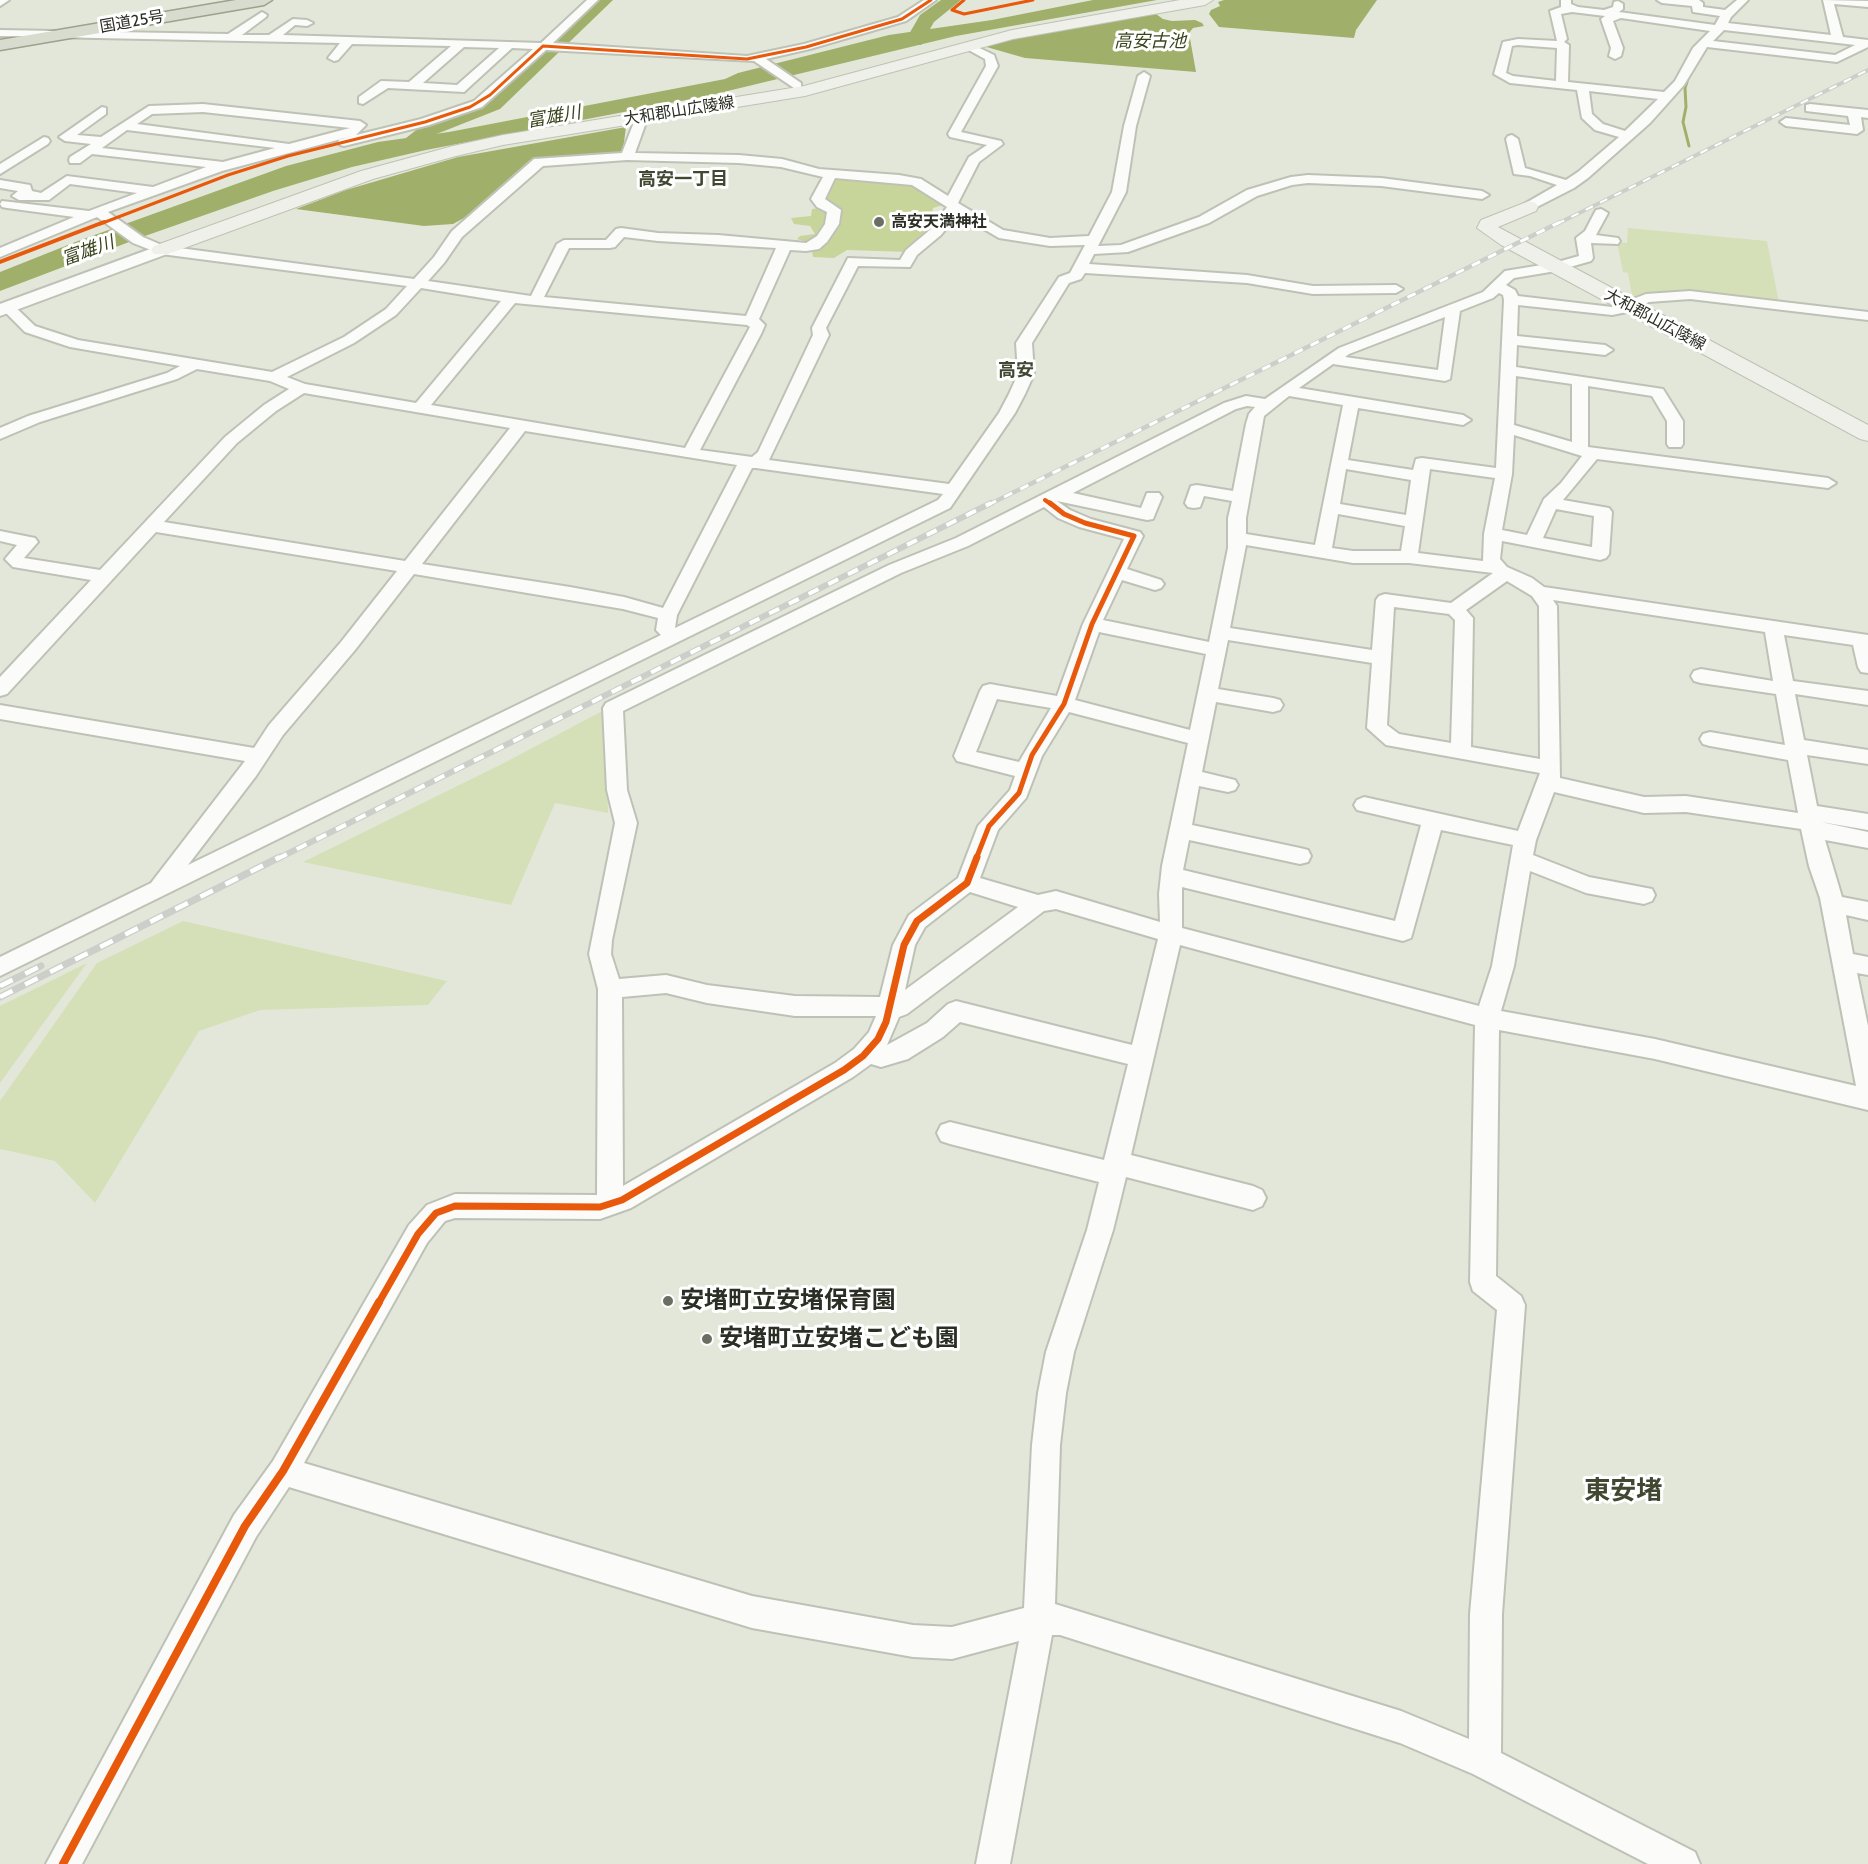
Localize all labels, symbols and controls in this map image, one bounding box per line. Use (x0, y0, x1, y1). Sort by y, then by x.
street label: 国道25号 (98, 7, 166, 37)
water label: 高安古池 (1114, 31, 1186, 53)
street label: 大和郡山広陵線 (622, 93, 736, 129)
water label: 富雄川 (526, 102, 582, 132)
district label: 高安一丁目 (638, 169, 728, 191)
place label: 高安天満神社 (891, 212, 987, 232)
marker: 高安天満神社 (872, 215, 886, 229)
water label: 富雄川 (59, 232, 117, 270)
street label: 大和郡山広陵線 (1601, 285, 1709, 355)
district label: 高安 (998, 360, 1034, 382)
place label: 安堵町立安堵保育園 (680, 1287, 896, 1315)
marker: 安堵町立安堵保育園 (661, 1294, 675, 1308)
place label: 安堵町立安堵こども園 (719, 1325, 959, 1353)
marker: 安堵町立安堵こども園 (700, 1332, 714, 1346)
district label: 東安堵 (1584, 1475, 1662, 1507)

